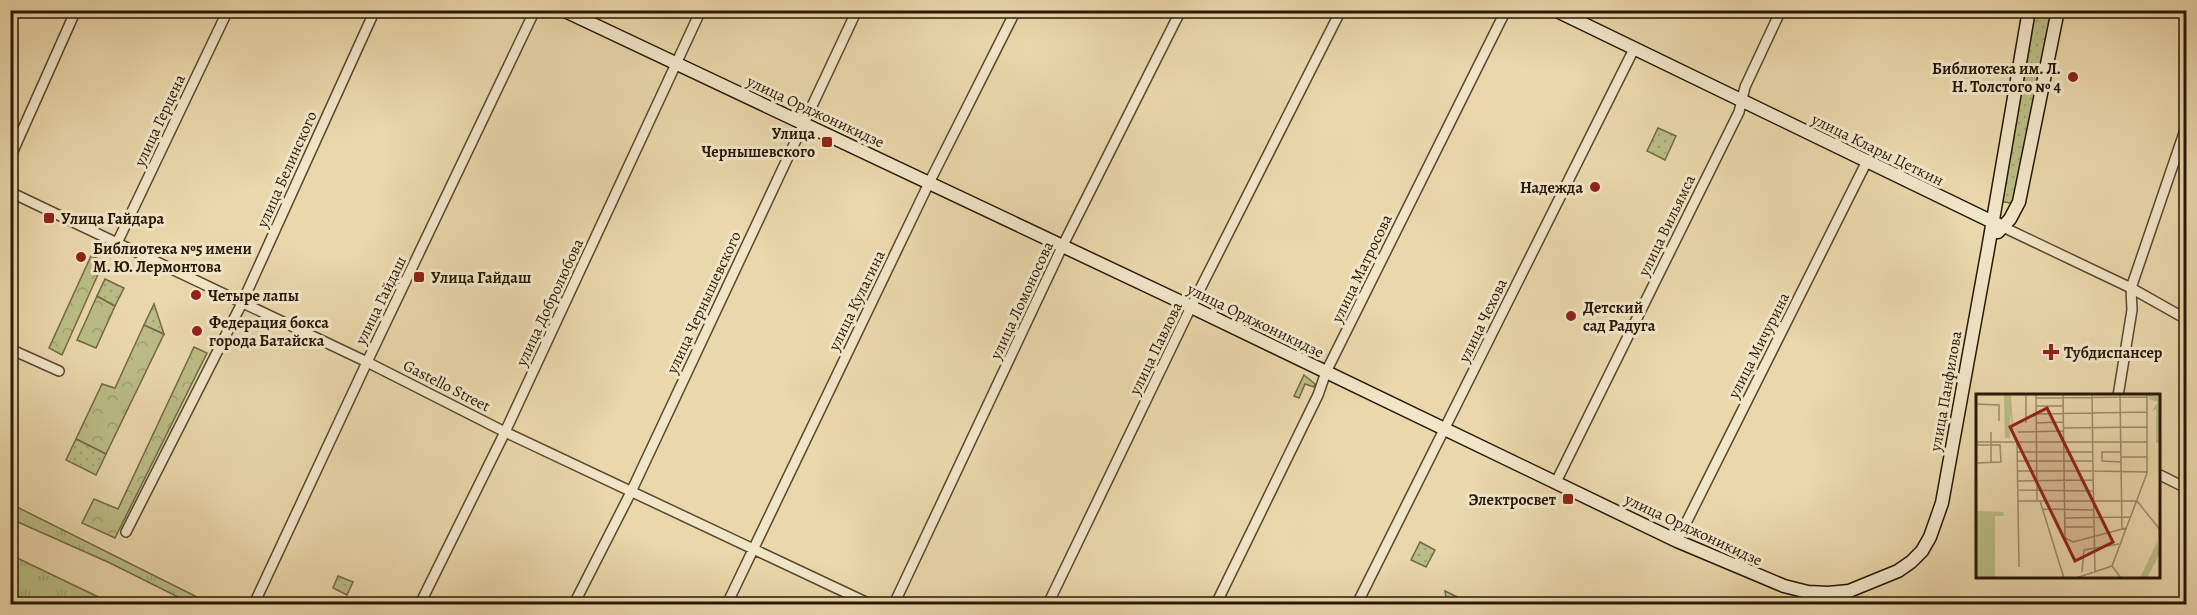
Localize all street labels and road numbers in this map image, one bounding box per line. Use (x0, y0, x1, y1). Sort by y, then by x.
street label: улица Герцена (129, 70, 191, 171)
street label: улица Орджоникидзе (742, 70, 888, 153)
street label: улица Белинского (251, 108, 322, 232)
street label: улица Клары Цеткин (1807, 108, 1947, 191)
street label: улица Вильямса (1632, 170, 1701, 281)
street label: улица Матросова (1326, 210, 1398, 327)
street label: улица Чернышевского (661, 228, 747, 378)
street label: улица Добролюбова (510, 234, 589, 371)
street label: улица Ломоносова (984, 237, 1059, 364)
street label: улица Кулагина (823, 246, 891, 355)
street label: улица Гайдаш (350, 252, 412, 349)
street label: улица Чехова (1453, 274, 1513, 367)
street label: улица Орджоникидзе (1183, 278, 1328, 364)
street label: улица Мичурина (1722, 288, 1795, 403)
street label: улица Павлова (1123, 298, 1188, 400)
street label: улица Панфилова (1924, 329, 1968, 454)
street label: Gastello Street (399, 354, 494, 417)
street label: улица Орджоникидзе (1620, 488, 1766, 571)

